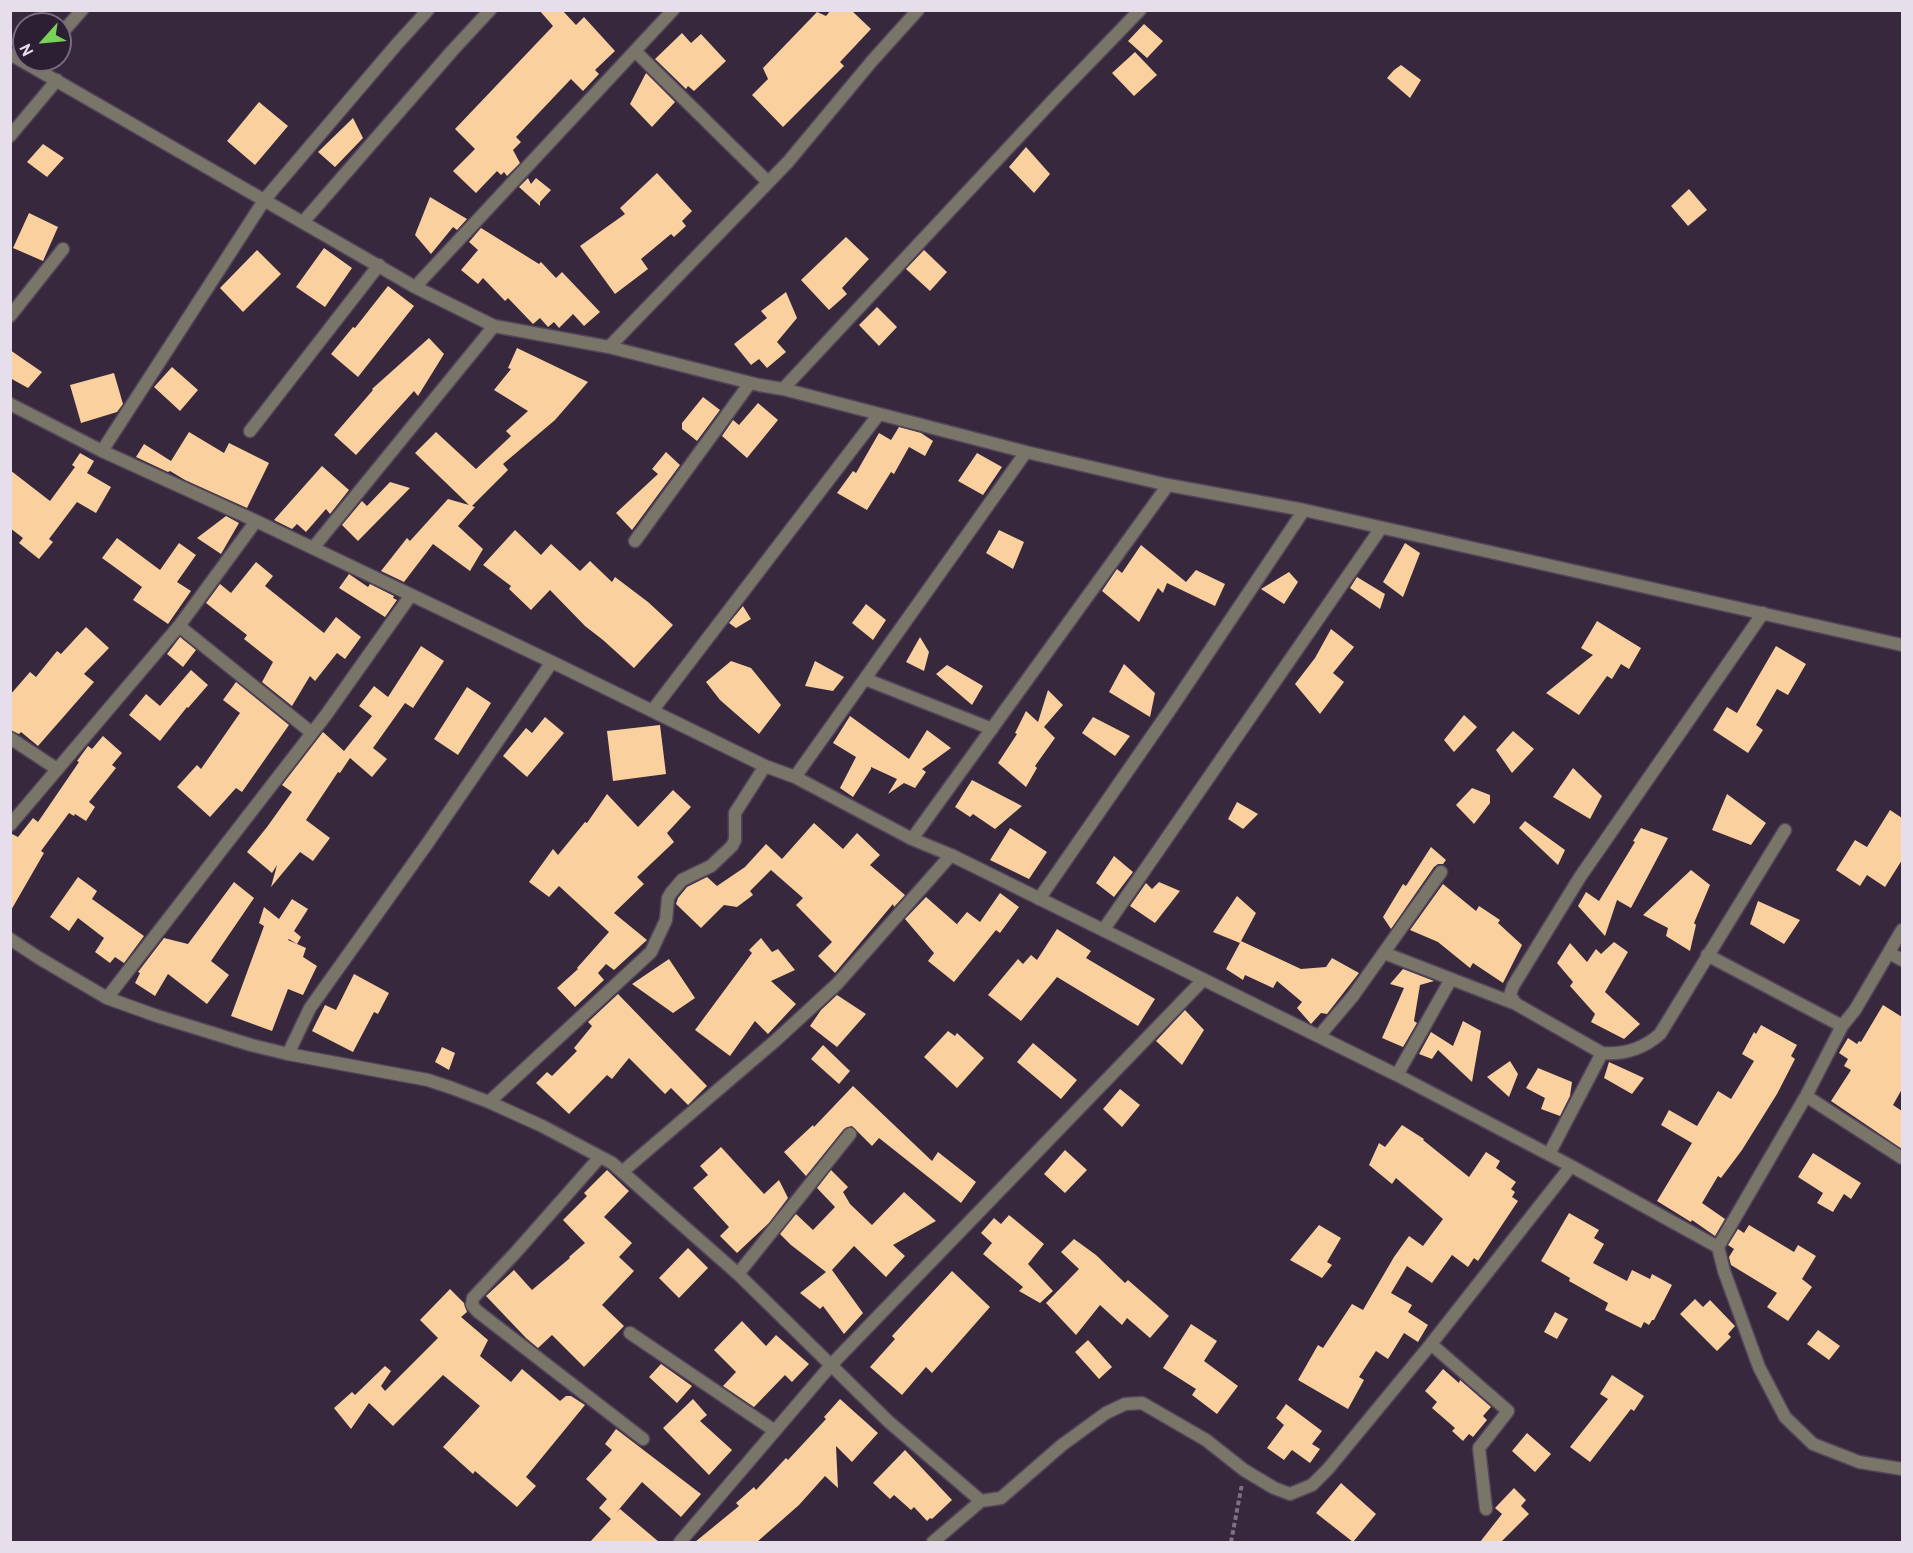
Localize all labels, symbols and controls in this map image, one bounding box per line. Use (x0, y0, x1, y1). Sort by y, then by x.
north arrow (12, 12, 72, 72)
text: N (16, 40, 39, 59)

